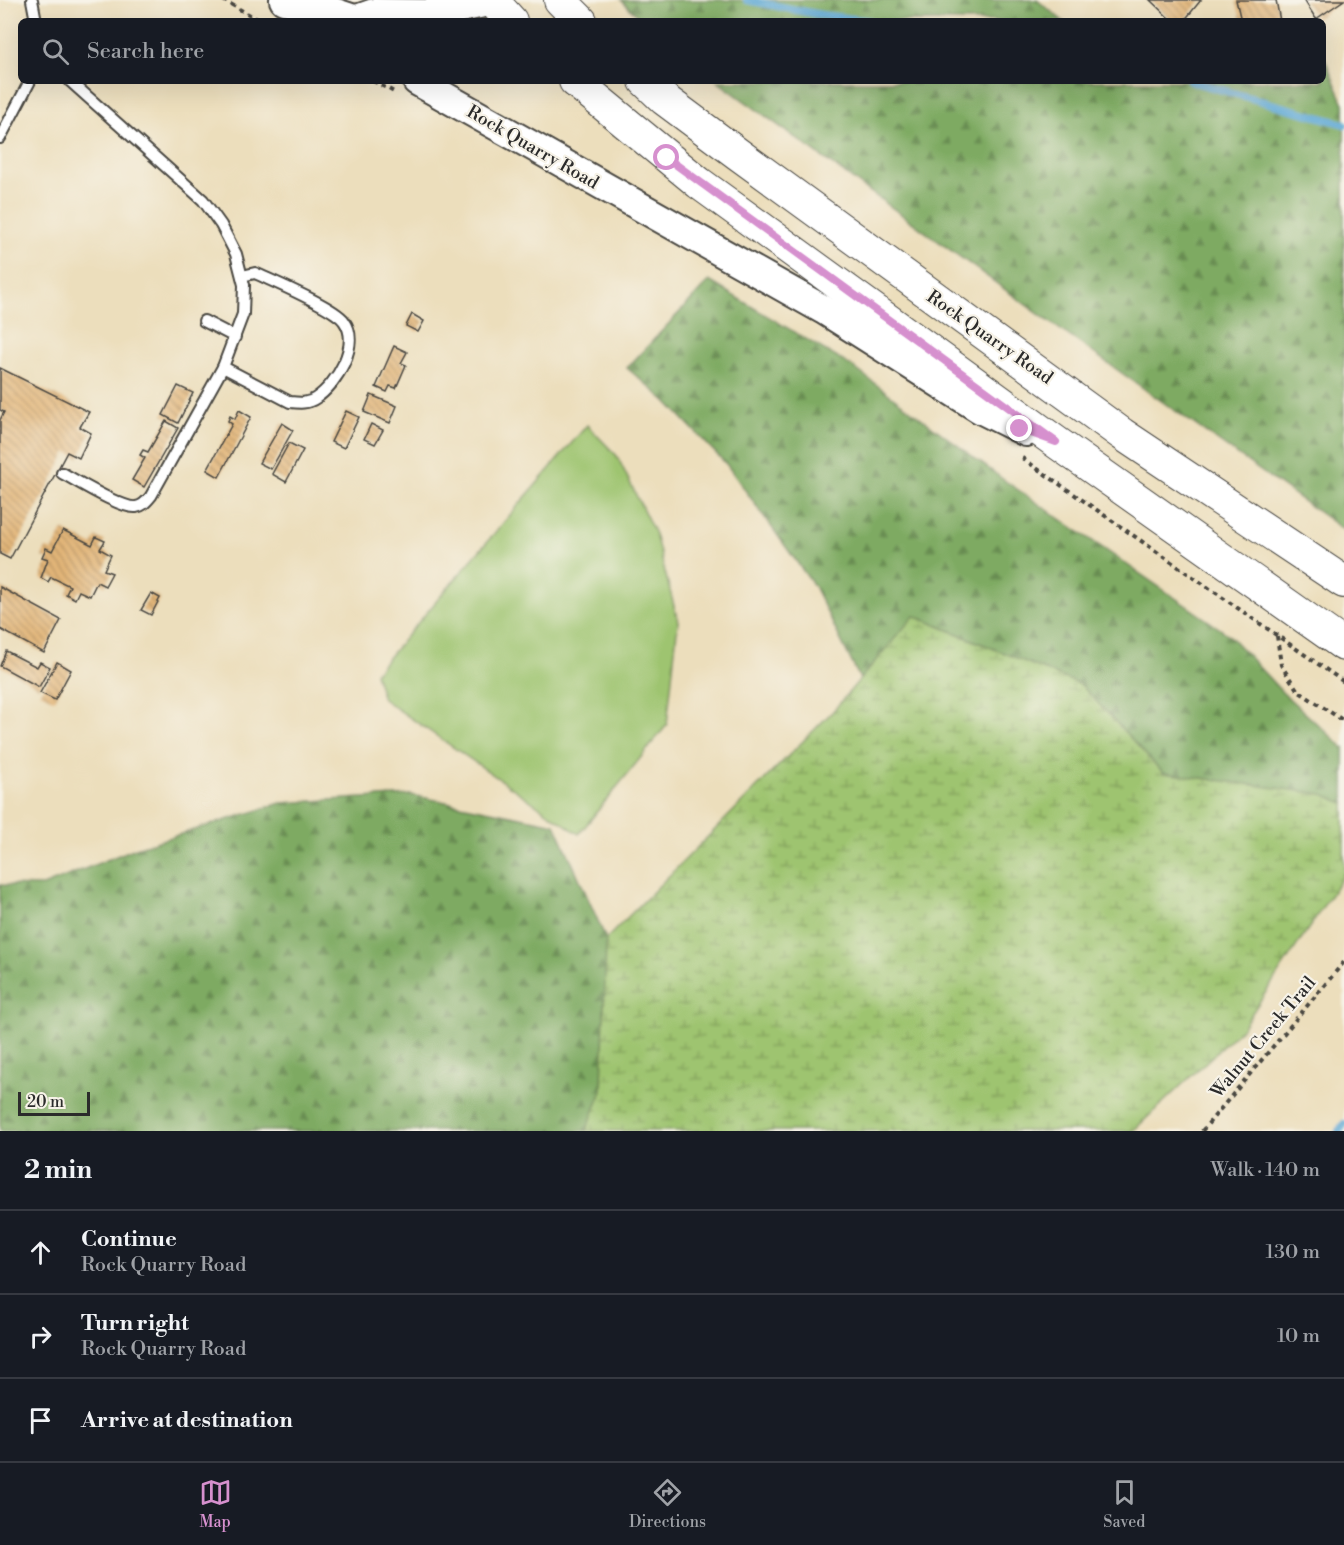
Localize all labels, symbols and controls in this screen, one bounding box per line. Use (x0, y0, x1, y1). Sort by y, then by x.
search box (18, 18, 1326, 84)
icon: search (39, 35, 72, 68)
text: Search here (87, 38, 204, 65)
street label: Rock Quarry Road (463, 100, 604, 195)
route start (653, 144, 679, 170)
street label: Rock Quarry Road (922, 285, 1058, 390)
route end (1006, 415, 1032, 441)
street label: Walnut Creek Trail (1205, 971, 1321, 1104)
scale bar (18, 1089, 90, 1116)
text: 20 m (27, 1092, 64, 1112)
text: 2 min (24, 1154, 92, 1186)
text: Walk · 140 m (1210, 1158, 1320, 1183)
text: Continue (81, 1226, 177, 1253)
icon: ahead (24, 1236, 57, 1269)
text: 130 m (1265, 1240, 1320, 1265)
text: Rock Quarry Road (81, 1253, 246, 1278)
text: Turn right (81, 1310, 189, 1337)
icon: right (24, 1320, 57, 1353)
text: 10 m (1277, 1324, 1320, 1349)
text: Rock Quarry Road (81, 1337, 246, 1362)
icon: arrive (24, 1404, 57, 1437)
text: Arrive at destination (81, 1407, 293, 1434)
tab: Map (199, 1476, 232, 1532)
tab: Directions (629, 1476, 706, 1532)
tab: Saved (1103, 1476, 1145, 1532)

